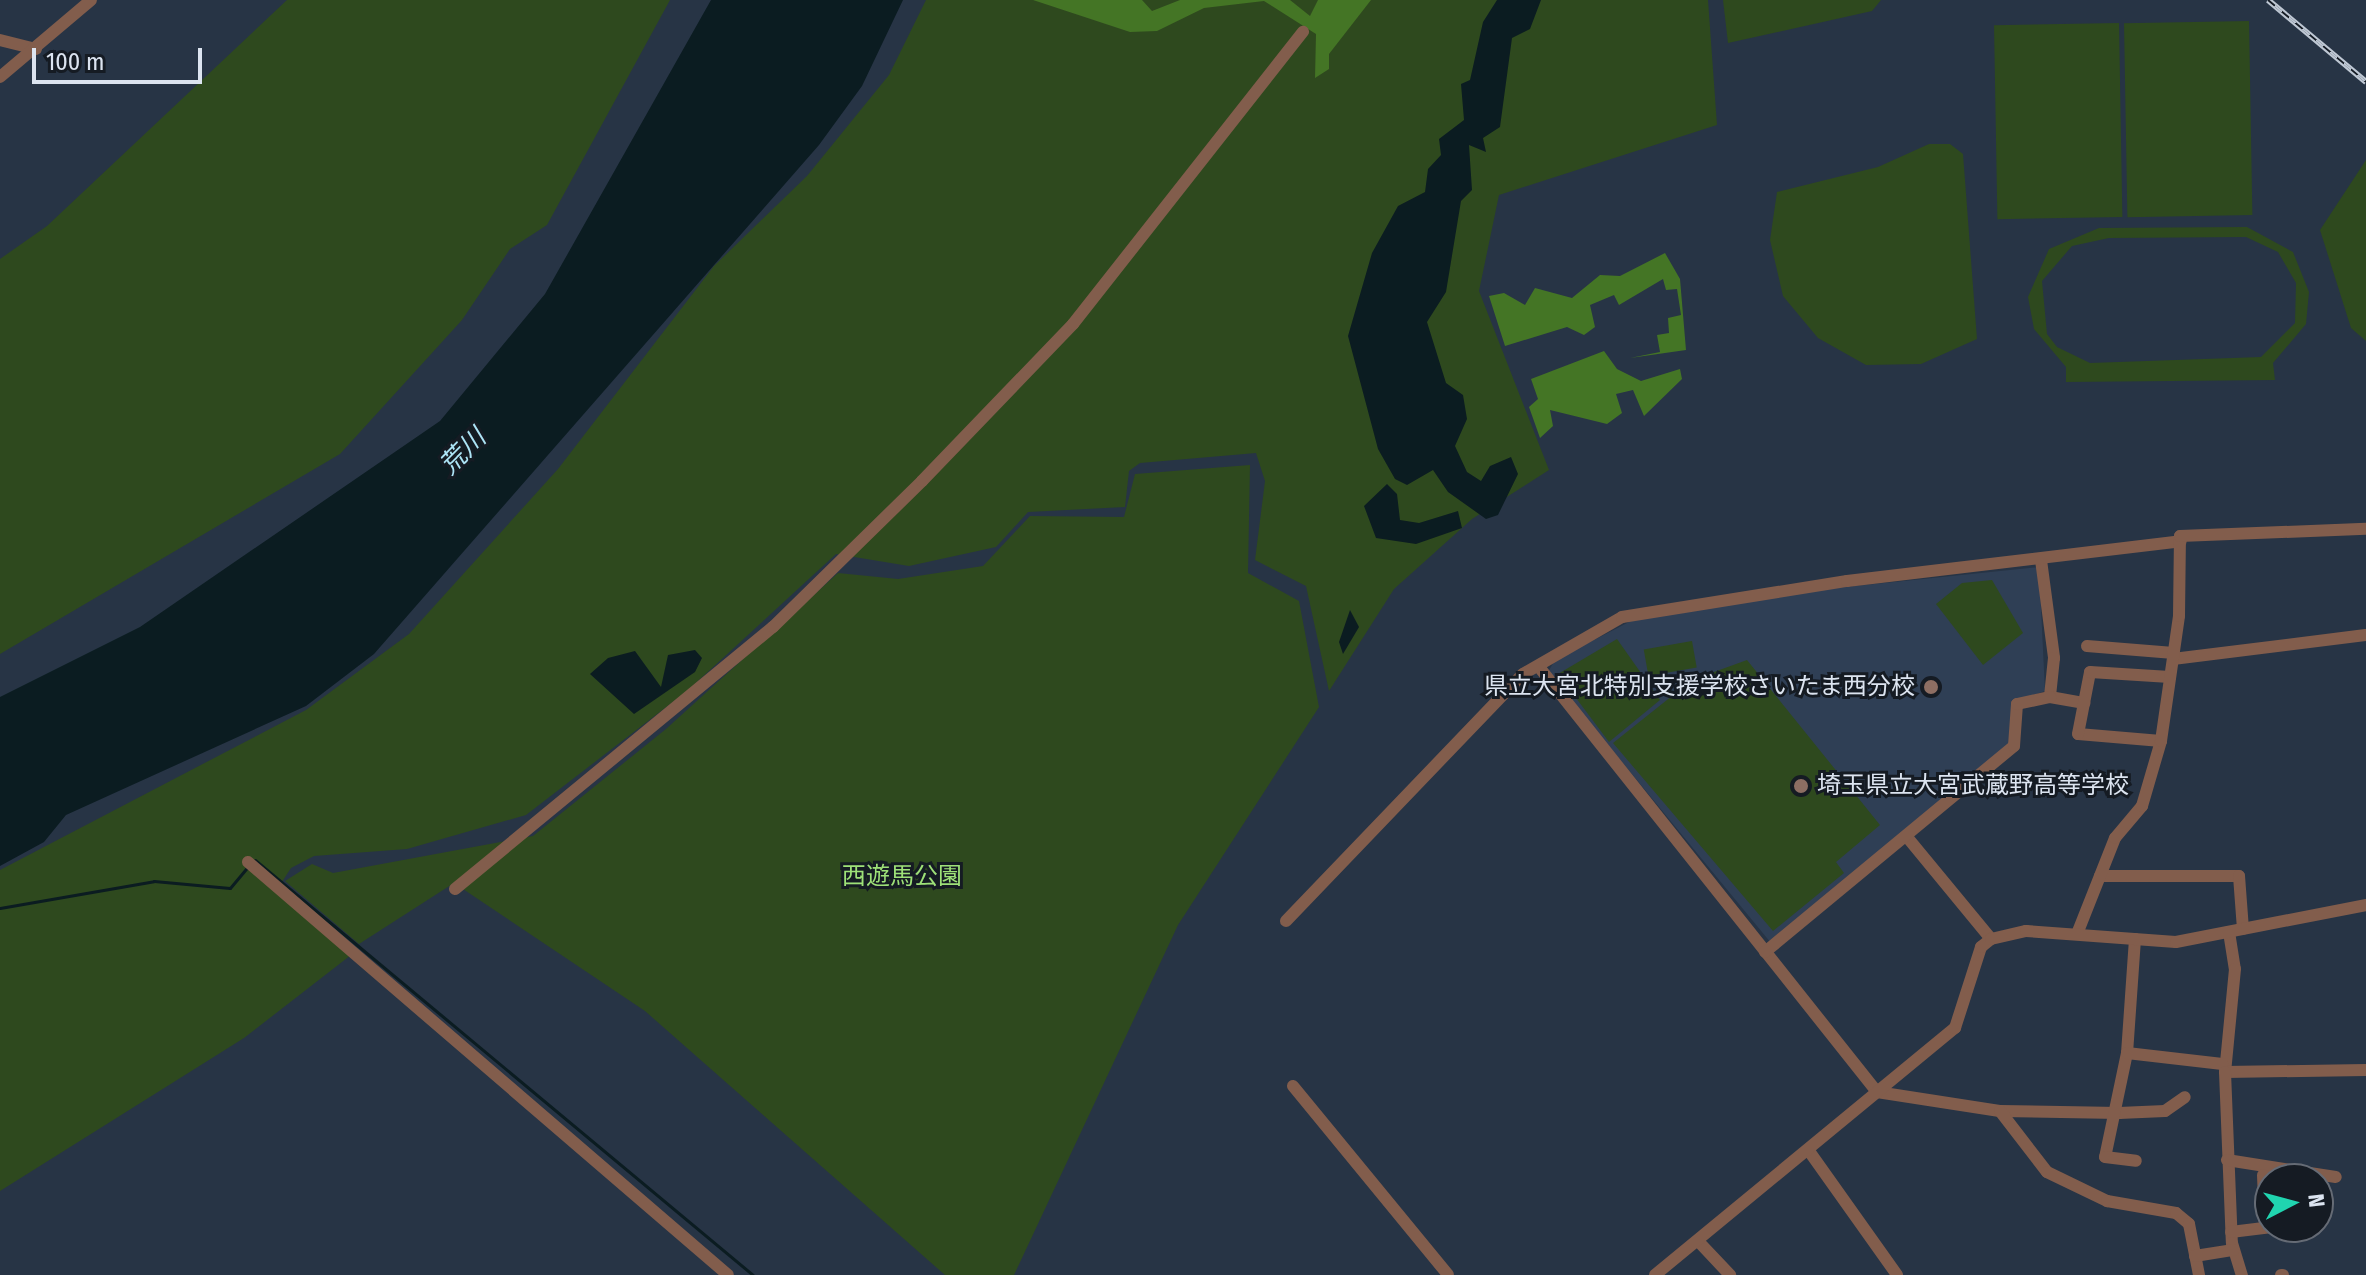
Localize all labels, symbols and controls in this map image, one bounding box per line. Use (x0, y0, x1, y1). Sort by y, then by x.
scale bar (36, 32, 206, 82)
text: 100 m (46, 48, 104, 76)
water label: 荒川 (434, 423, 492, 481)
place label: 県立大宮北特別支援学校さいたま西分校 (1483, 673, 1915, 701)
marker: 県立大宮北特別支援学校さいたま西分校 (1922, 678, 1940, 696)
place label: 埼玉県立大宮武蔵野高等学校 (1817, 772, 2129, 800)
marker: 埼玉県立大宮武蔵野高等学校 (1792, 777, 1810, 795)
park label: 西遊馬公園 (842, 863, 962, 891)
north arrow (2254, 1163, 2334, 1243)
text: N (2302, 1193, 2330, 1209)

